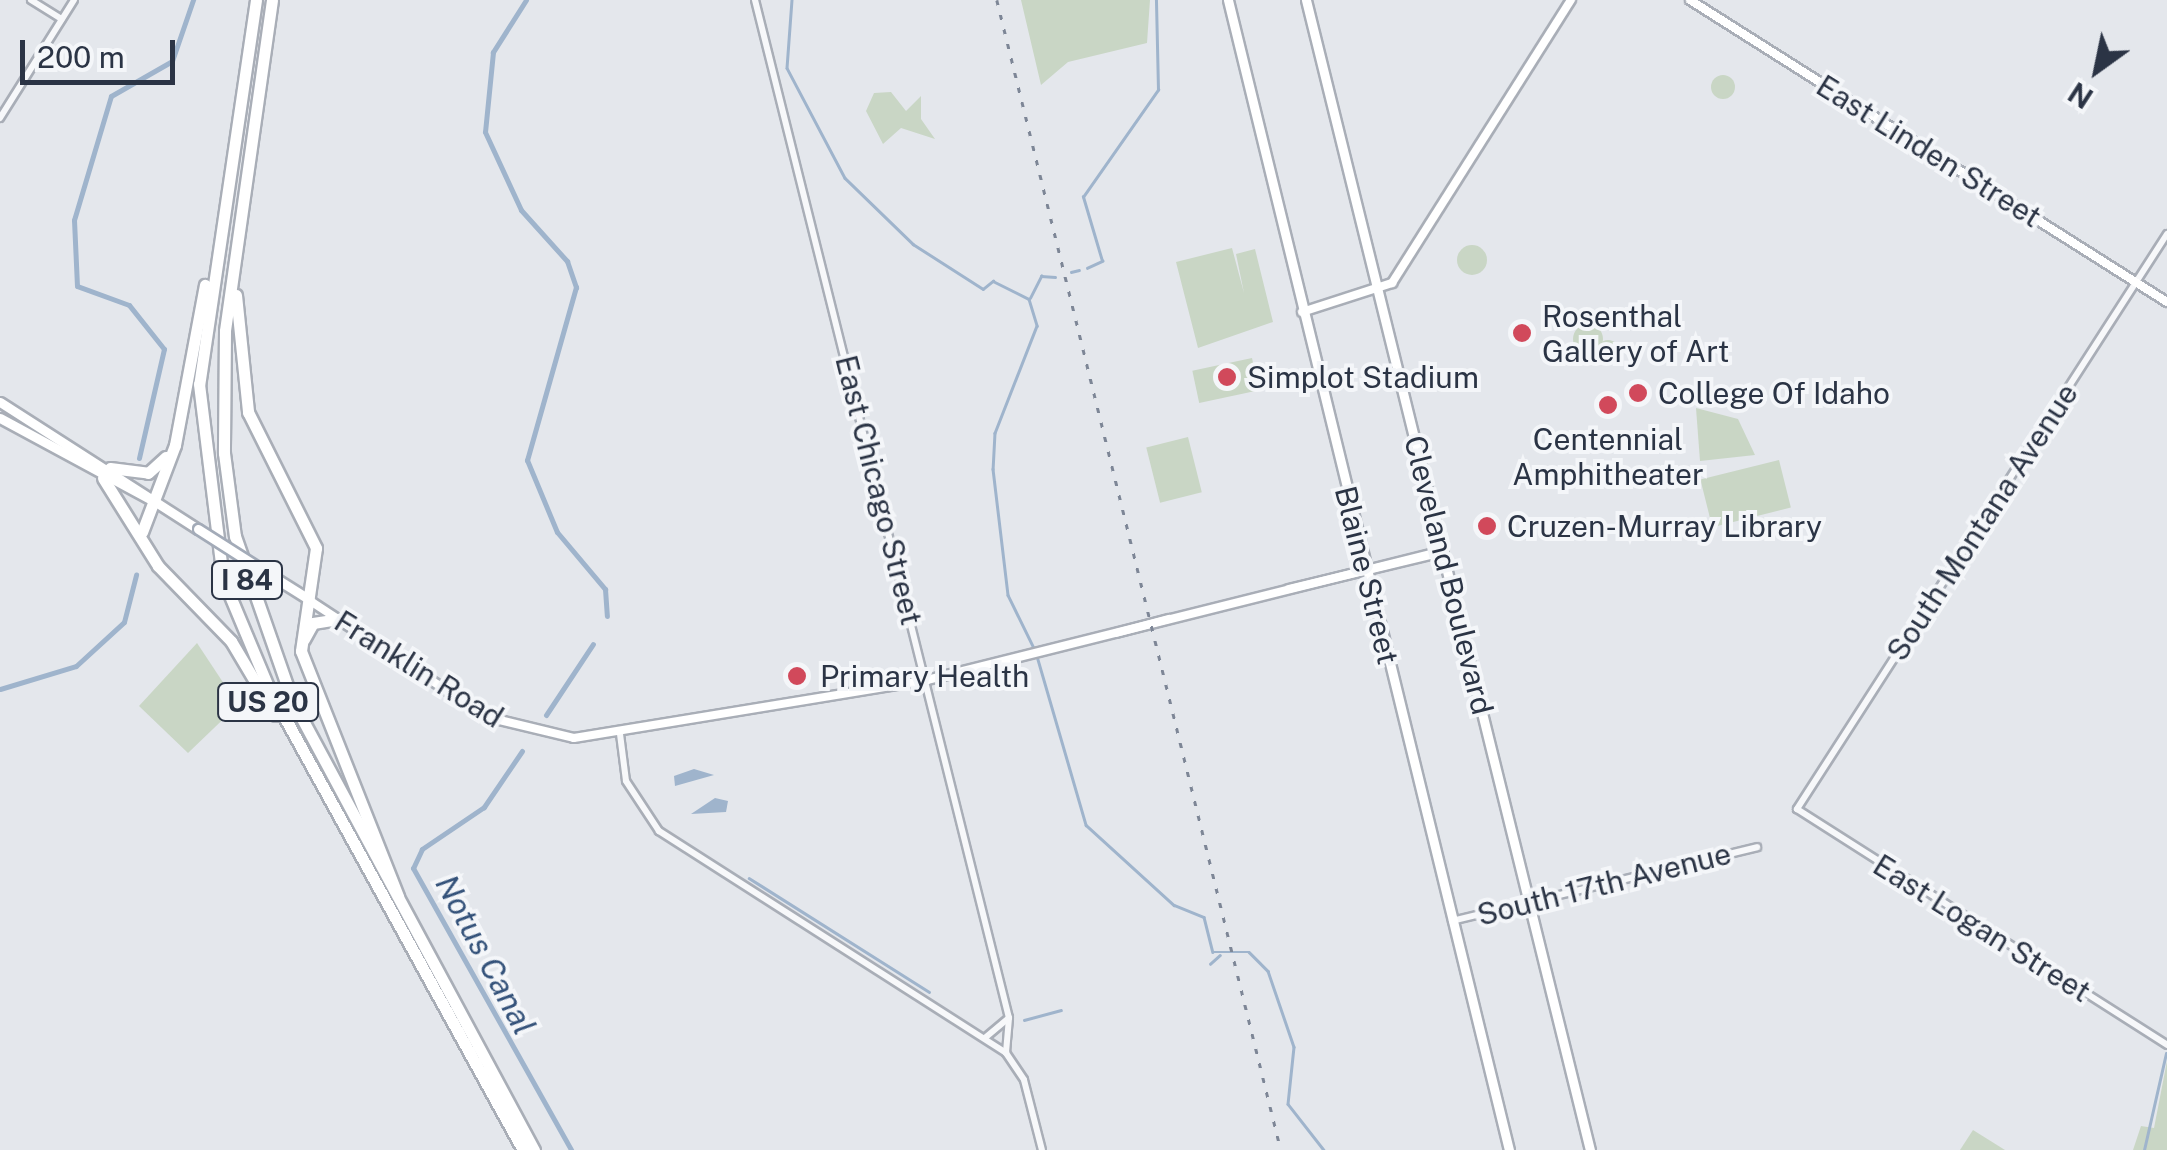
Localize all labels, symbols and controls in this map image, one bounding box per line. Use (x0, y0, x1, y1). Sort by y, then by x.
scale bar (25, 20, 180, 82)
north arrow (2047, 20, 2147, 120)
text: 200 m (37, 39, 125, 75)
street label: East Linden Street (1810, 67, 2048, 235)
text: N (2062, 76, 2099, 115)
place label: Rosenthal Gallery of Art (1542, 298, 1730, 368)
marker: Rosenthal Gallery of Art (1511, 322, 1533, 344)
street label: East Chicago Street (828, 351, 930, 629)
place label: Simplot Stadium (1247, 359, 1479, 395)
marker: Simplot Stadium (1216, 366, 1238, 388)
place label: College Of Idaho (1658, 375, 1890, 411)
street label: South Montana Avenue (1879, 377, 2085, 667)
marker: College Of Idaho (1627, 382, 1649, 404)
marker: Centennial Amphitheater (1597, 394, 1619, 416)
place label: Centennial Amphitheater (1512, 421, 1704, 492)
street label: Cleveland Boulevard (1397, 432, 1501, 718)
street label: Blaine Street (1327, 482, 1407, 668)
place label: Cruzen-Murray Library (1507, 508, 1822, 544)
marker: Cruzen-Murray Library (1476, 515, 1498, 537)
road number: I 84 (210, 557, 284, 603)
street label: Franklin Road (328, 603, 510, 735)
place label: Primary Health (820, 658, 1029, 694)
marker: Primary Health (784, 663, 810, 689)
road number: US 20 (216, 679, 320, 725)
street label: South 17th Avenue (1473, 835, 1735, 933)
street label: East Logan Street (1867, 847, 2097, 1009)
water label: Notus Canal (427, 869, 543, 1041)

